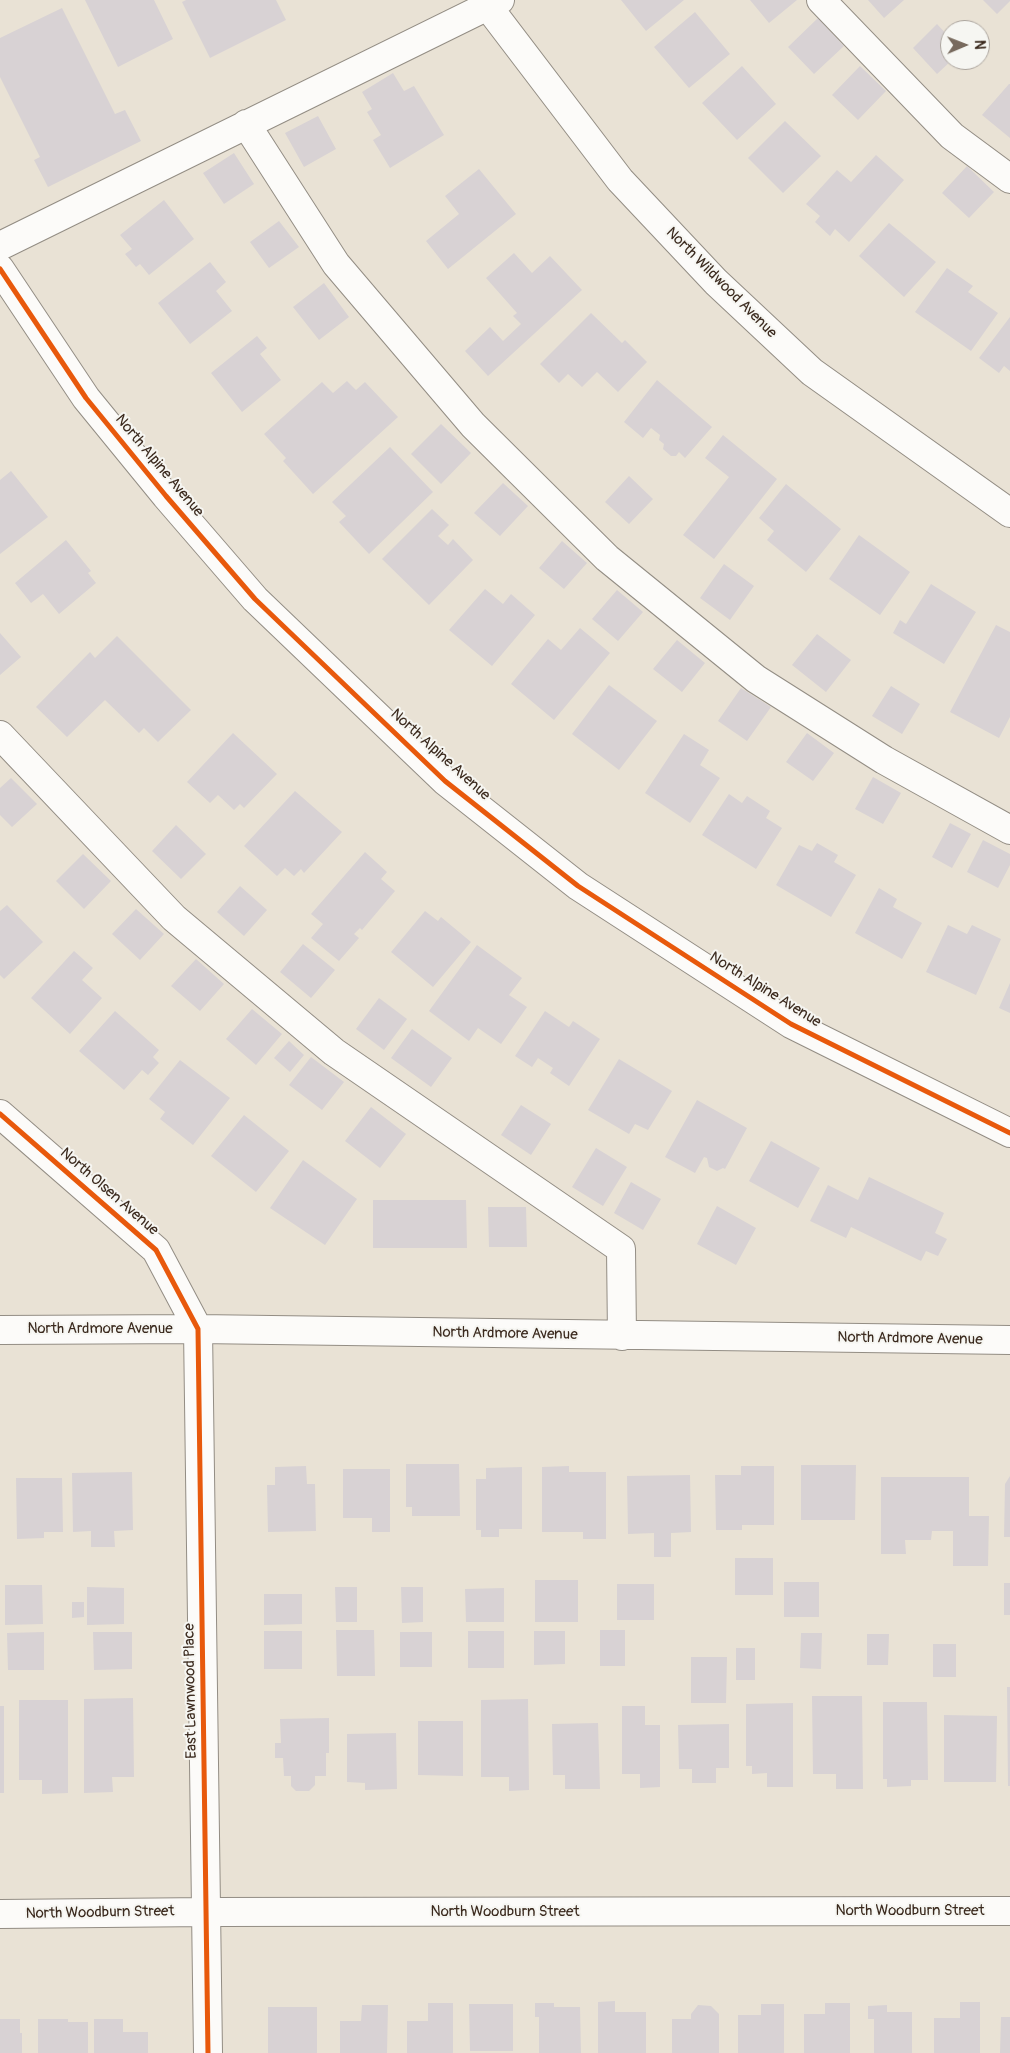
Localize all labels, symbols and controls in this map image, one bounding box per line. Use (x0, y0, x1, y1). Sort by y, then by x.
north arrow (940, 20, 990, 70)
text: N (971, 40, 988, 50)
street label: North Wildwood Avenue (662, 224, 780, 342)
street label: North Alpine Avenue (111, 411, 207, 521)
street label: North Alpine Avenue (386, 705, 494, 805)
street label: North Alpine Avenue (706, 948, 824, 1032)
street label: North Olsen Avenue (56, 1144, 162, 1240)
street label: North Ardmore Avenue (27, 1320, 173, 1338)
street label: North Ardmore Avenue (432, 1324, 578, 1344)
street label: North Ardmore Avenue (837, 1329, 983, 1349)
street label: East Lawnwood Place (181, 1623, 201, 1759)
street label: North Woodburn Street (836, 1902, 984, 1920)
street label: North Woodburn Street (25, 1903, 175, 1923)
street label: North Woodburn Street (431, 1903, 579, 1921)

